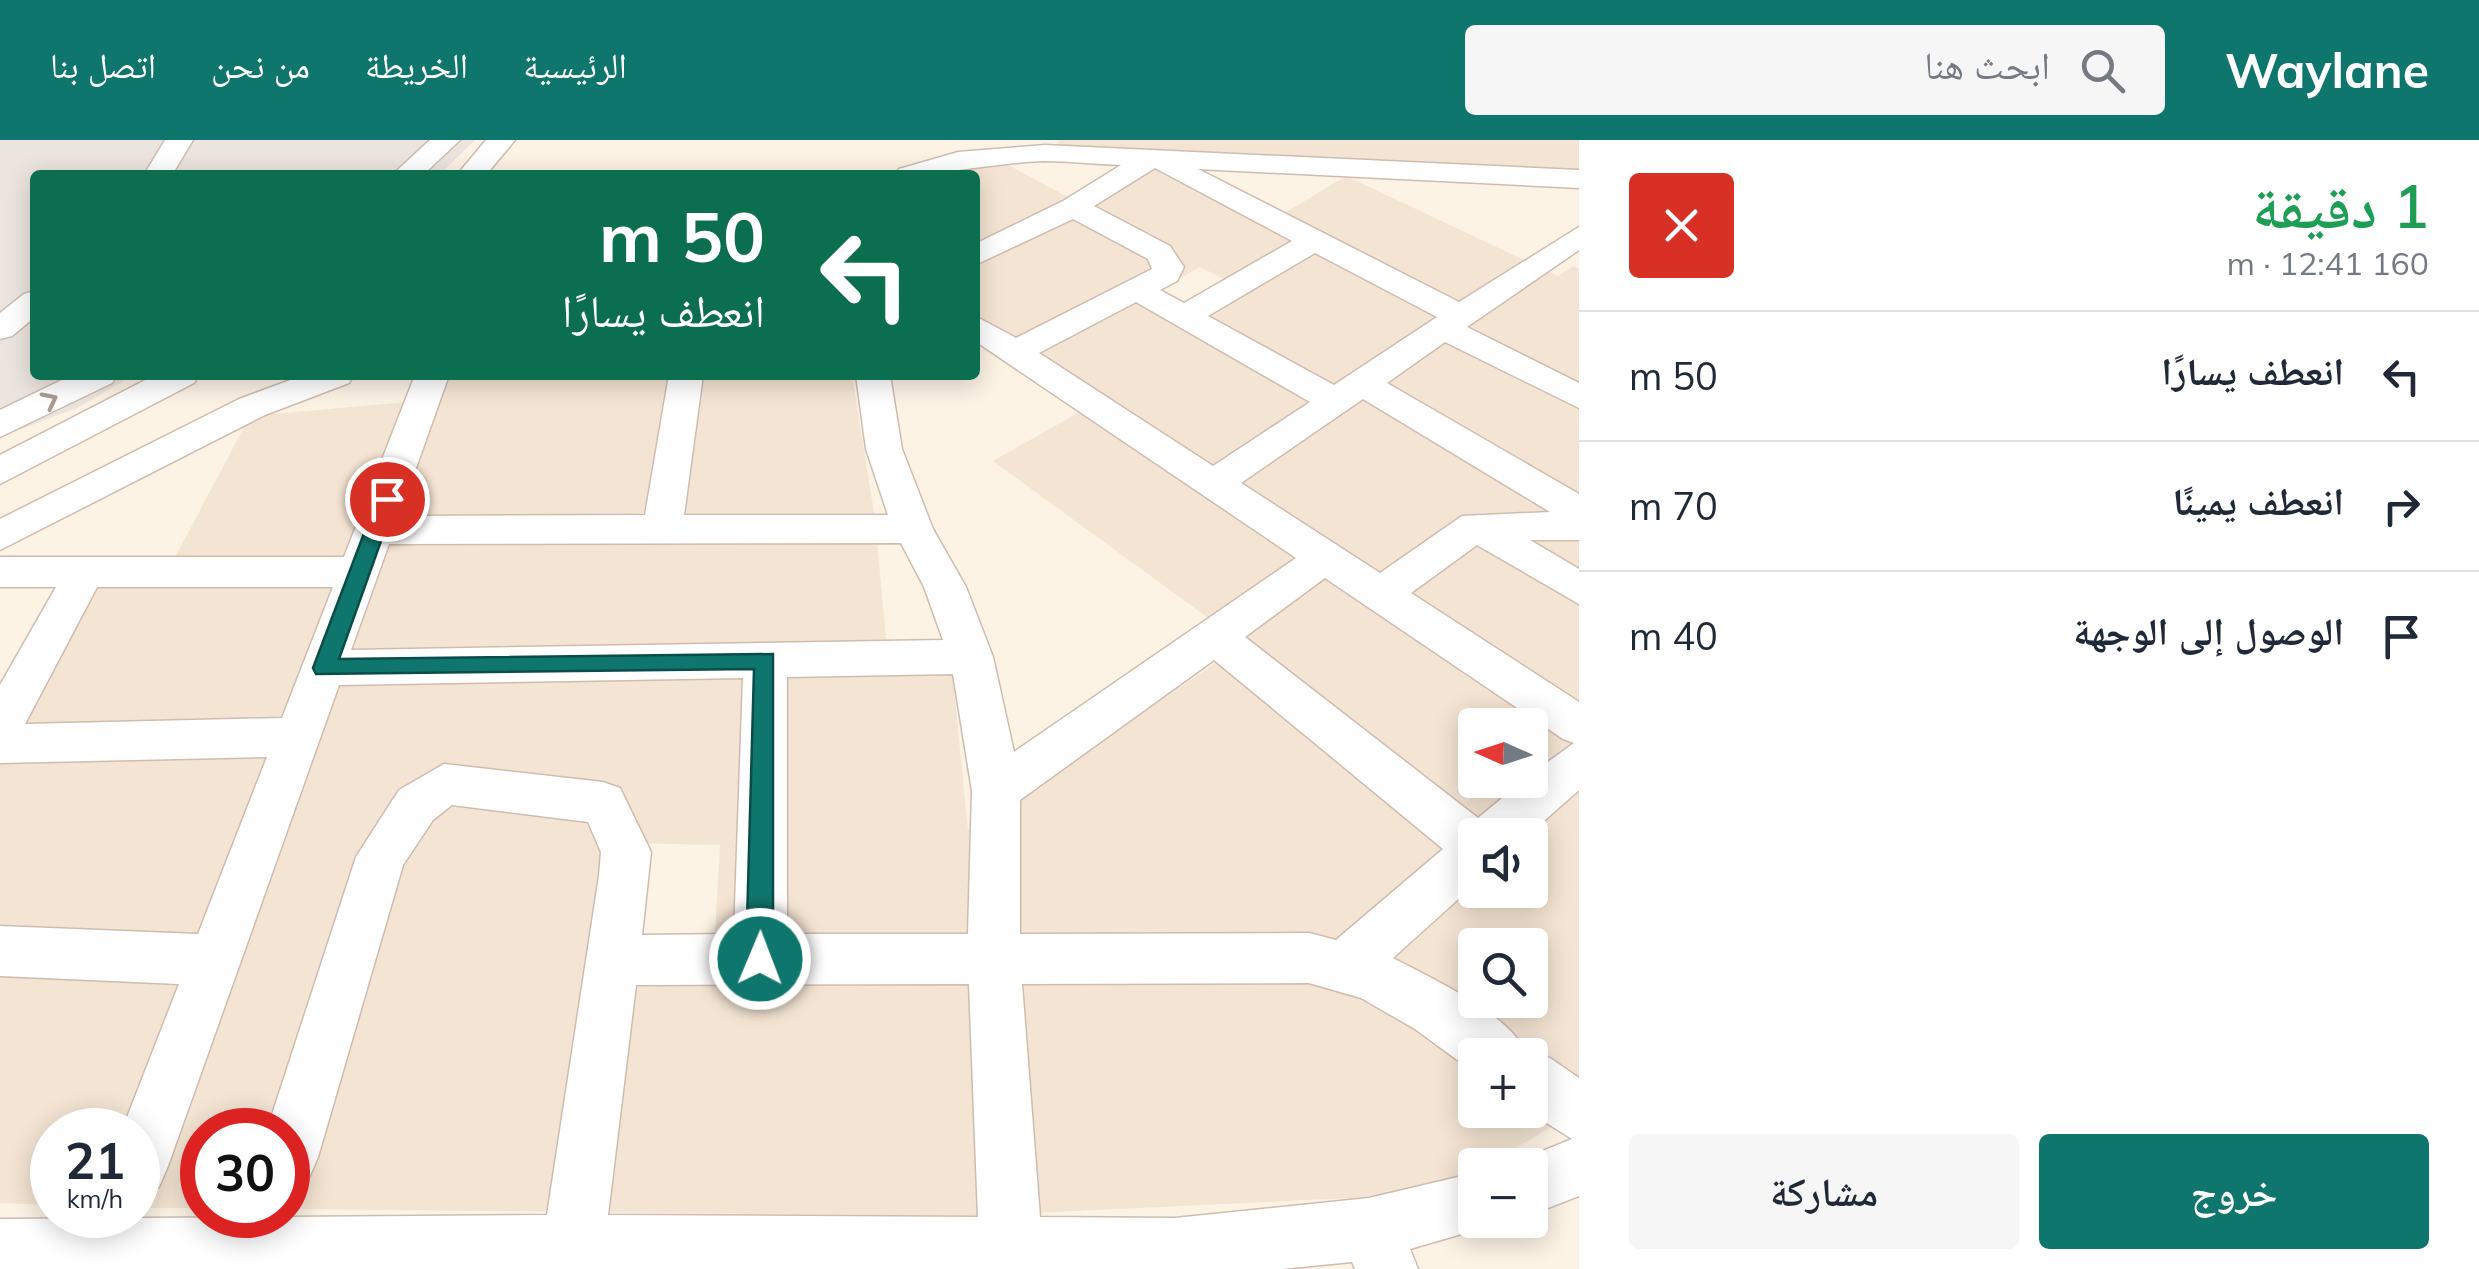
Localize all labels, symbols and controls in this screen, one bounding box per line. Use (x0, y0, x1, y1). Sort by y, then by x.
search box (1465, 25, 2165, 115)
text: Waylane (2225, 40, 2429, 100)
text: ابحث هنا (1924, 41, 2050, 89)
text: اتصل بنا (50, 43, 156, 87)
text: من نحن (211, 43, 310, 87)
text: الخريطة (365, 43, 468, 87)
text: الرئيسية (523, 43, 627, 87)
icon: search (2075, 43, 2130, 98)
text: 1 دقيقة (2252, 168, 2429, 243)
button: close (1629, 173, 1734, 278)
text: 50 m (599, 192, 765, 280)
icon: left (800, 210, 930, 340)
text: 160 m · 12:41 (2227, 243, 2429, 283)
text: انعطف يسارًا (562, 282, 765, 338)
text: انعطف يسارًا (2161, 347, 2344, 395)
icon: left (2374, 349, 2429, 404)
text: 50 m (1629, 352, 1718, 400)
one-way arrow (40, 393, 58, 412)
pin (345, 457, 430, 542)
icon: arrive (360, 472, 415, 527)
text: انعطف يمينًا (2172, 477, 2344, 525)
icon: right (2374, 479, 2429, 534)
text: 70 m (1629, 482, 1718, 530)
text: الوصول إلى الوجهة (2073, 607, 2344, 655)
icon: arrive (2374, 609, 2429, 664)
text: 40 m (1629, 612, 1718, 660)
north arrow (1458, 708, 1548, 798)
map controls (1458, 708, 1548, 1238)
button: sound (1458, 818, 1548, 908)
position arrow (708, 907, 812, 1011)
button: search (1458, 928, 1548, 1018)
button: + (1458, 1038, 1548, 1128)
speed limit sign: 30 (180, 1108, 310, 1238)
text: 21 (65, 1129, 125, 1192)
button: مشاركة (1629, 1134, 2019, 1249)
button: خروج (2039, 1134, 2429, 1249)
button: − (1458, 1148, 1548, 1238)
text: km/h (67, 1183, 123, 1214)

